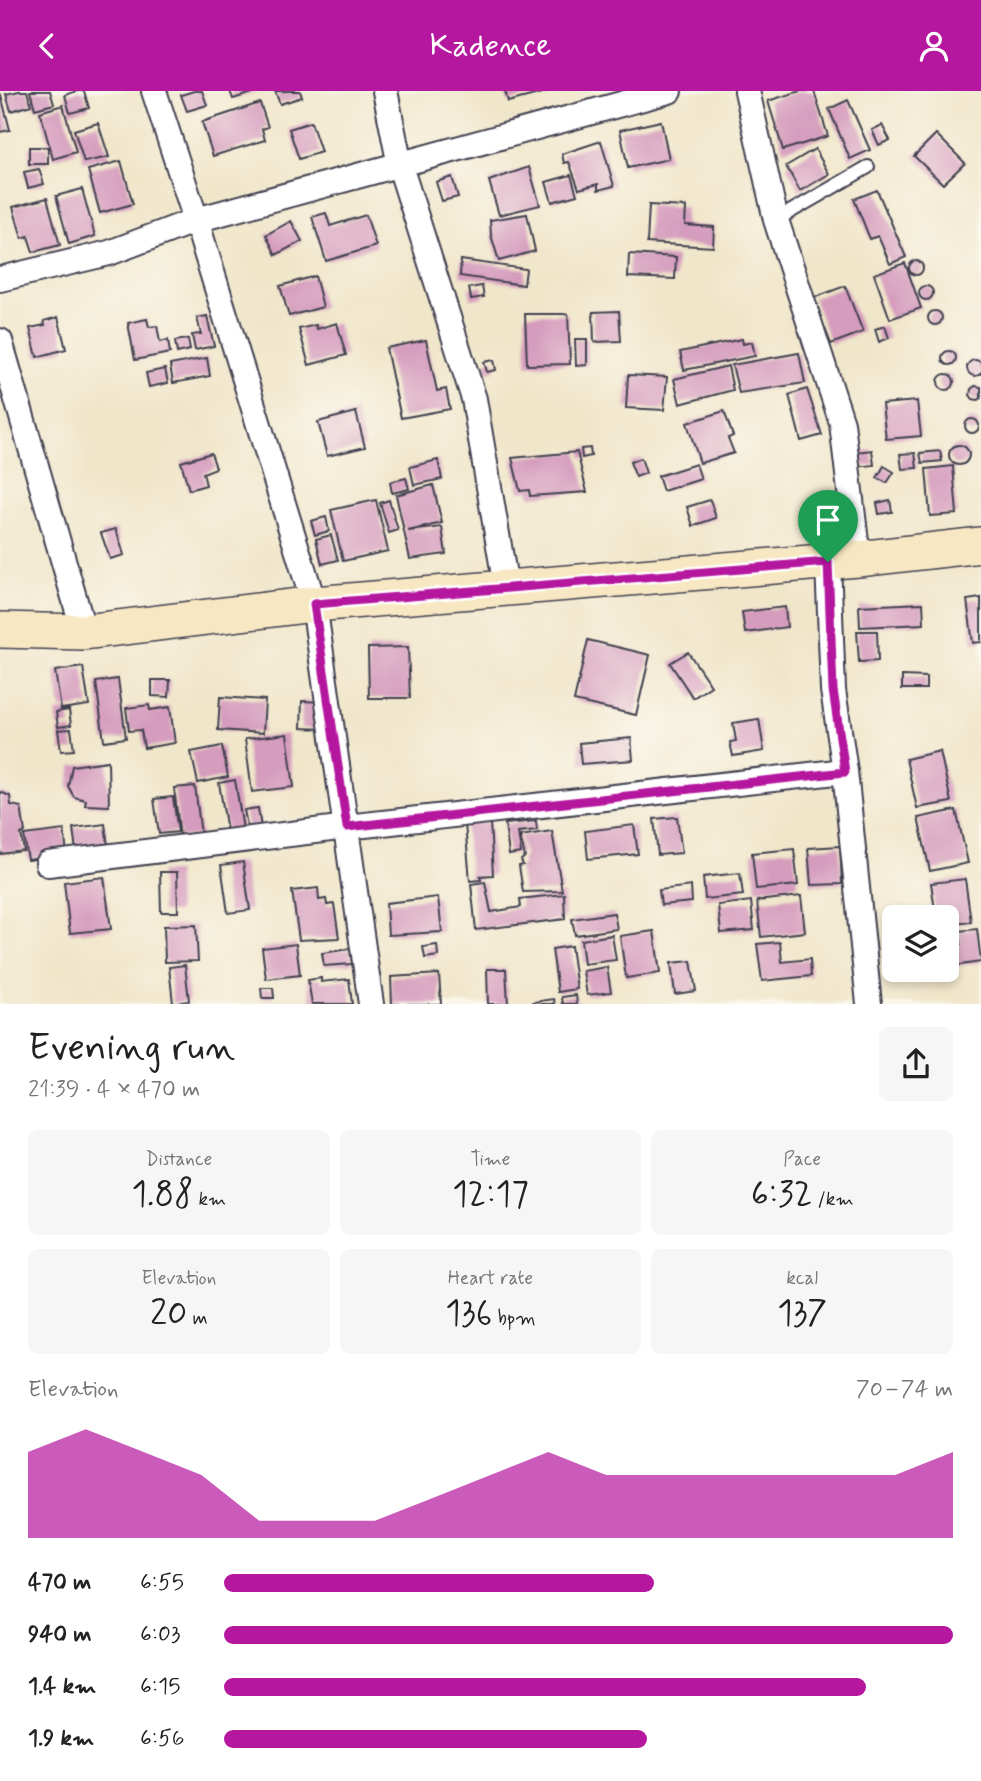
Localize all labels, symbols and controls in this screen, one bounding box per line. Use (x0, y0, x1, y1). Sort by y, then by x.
text: Kadence (430, 25, 551, 67)
icon: back (28, 27, 66, 65)
icon: person (915, 27, 953, 65)
pin (798, 490, 858, 562)
icon: arrive (809, 501, 847, 539)
map controls (882, 905, 959, 982)
button: layers (882, 905, 959, 982)
text: Evening run (28, 1024, 235, 1073)
button: share (879, 1027, 953, 1101)
text: 21:39 · 4 × 470 m (28, 1075, 200, 1105)
text: Distance (145, 1147, 212, 1172)
text: Time (471, 1147, 510, 1172)
text: Pace (783, 1147, 821, 1172)
text: 1.88 (131, 1172, 193, 1218)
text: 12:17 (452, 1172, 529, 1218)
text: 6:32 (751, 1172, 812, 1218)
text: km (193, 1187, 226, 1212)
text: /km (812, 1187, 854, 1212)
text: Elevation (141, 1266, 216, 1291)
text: Heart rate (448, 1266, 533, 1291)
text: kcal (786, 1266, 818, 1291)
text: 20 (150, 1291, 187, 1337)
text: 136 (445, 1291, 492, 1337)
text: 137 (777, 1291, 827, 1337)
text: m (187, 1306, 208, 1331)
text: bpm (492, 1306, 536, 1331)
text: Elevation (28, 1375, 119, 1405)
text: 70–74 m (856, 1375, 953, 1405)
text: 470 m (28, 1568, 91, 1598)
text: 6:55 (140, 1568, 184, 1598)
text: 940 m (28, 1620, 92, 1650)
text: 6:03 (140, 1620, 181, 1650)
text: 1.4 km (28, 1672, 96, 1702)
text: 6:15 (140, 1672, 180, 1702)
text: 1.9 km (28, 1724, 94, 1754)
text: 6:56 (140, 1724, 184, 1754)

